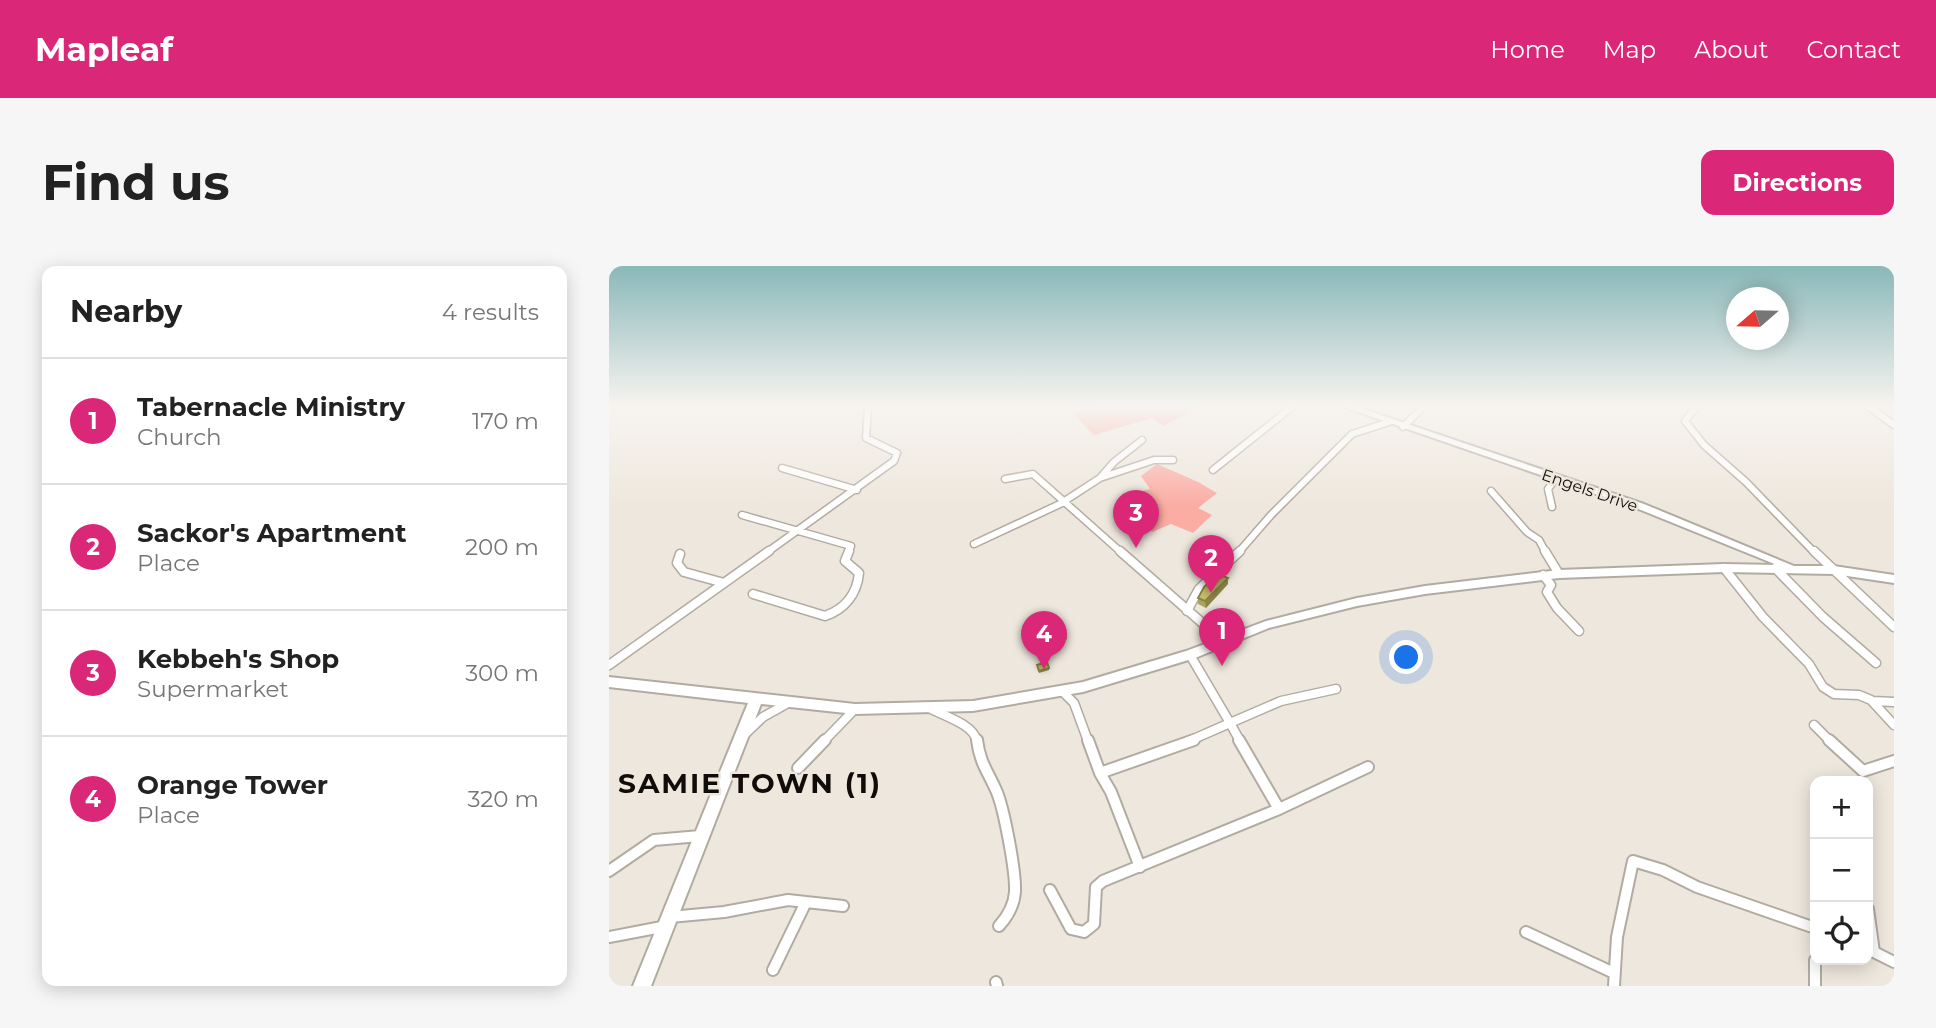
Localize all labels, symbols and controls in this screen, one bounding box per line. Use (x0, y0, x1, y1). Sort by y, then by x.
text: Mapleaf (35, 29, 173, 69)
text: Home (1490, 35, 1565, 64)
text: Map (1603, 35, 1656, 64)
text: About (1694, 35, 1768, 64)
text: Contact (1806, 35, 1901, 64)
button: Directions (1701, 150, 1894, 215)
text: Find us (42, 153, 230, 212)
north arrow (1726, 287, 1789, 350)
text: Nearby (70, 293, 182, 330)
text: 4 results (442, 298, 539, 326)
text: Tabernacle Ministry (137, 391, 405, 423)
text: 1 (88, 407, 98, 435)
text: 170 m (472, 407, 539, 435)
text: Church (137, 423, 222, 451)
street label: Engels Drive (1539, 465, 1640, 516)
pin: 3 (1113, 490, 1159, 548)
text: Sackor's Apartment (137, 517, 406, 549)
text: 2 (86, 533, 100, 561)
text: 200 m (465, 533, 539, 561)
pin: 2 (1188, 535, 1234, 593)
text: Place (137, 549, 200, 577)
pin: 1 (1199, 608, 1245, 666)
pin: 4 (1021, 611, 1067, 669)
your location (1389, 640, 1423, 674)
text: Kebbeh's Shop (137, 643, 339, 675)
text: 3 (86, 659, 100, 687)
text: 300 m (465, 659, 539, 687)
text: Supermarket (137, 675, 289, 703)
district label: SAMIE TOWN (1) (618, 766, 882, 800)
text: Orange Tower (137, 769, 328, 801)
map controls (1810, 776, 1873, 965)
button: + (1810, 776, 1873, 839)
text: 4 (85, 785, 101, 813)
text: 320 m (467, 785, 539, 813)
text: Place (137, 801, 200, 829)
button: − (1810, 839, 1873, 902)
button: locate (1810, 902, 1873, 965)

